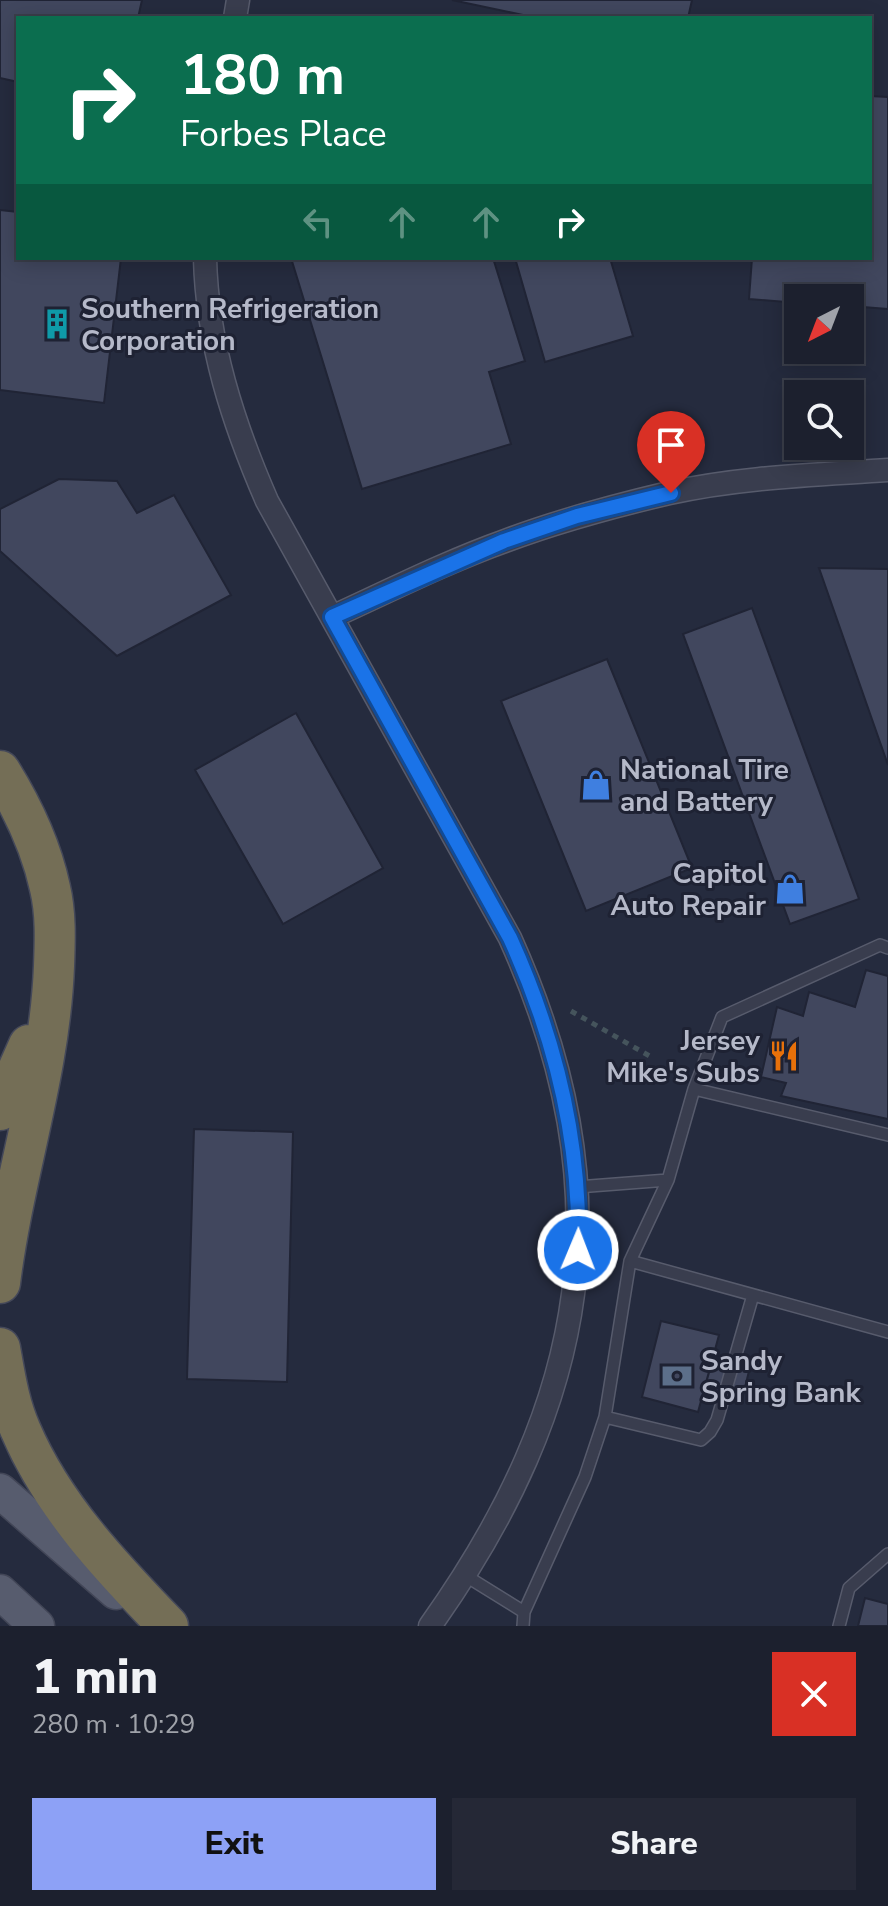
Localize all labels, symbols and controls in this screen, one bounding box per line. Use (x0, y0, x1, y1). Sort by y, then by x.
text: 180 m (180, 37, 345, 114)
icon: right (48, 48, 152, 152)
text: Forbes Place (180, 110, 387, 159)
icon: left (296, 200, 340, 244)
icon: ahead (380, 200, 424, 244)
icon: ahead (464, 200, 508, 244)
icon: right (548, 200, 592, 244)
north arrow (784, 284, 864, 364)
map controls (784, 284, 864, 460)
place label: Southern Refrigeration Corporation (81, 290, 379, 360)
building icon: Southern Refrigeration Corporation (40, 307, 74, 341)
button: search (784, 380, 864, 460)
pin (637, 411, 705, 493)
icon: arrive (649, 423, 693, 467)
place label: National Tire and Battery (620, 751, 789, 821)
shop icon: National Tire and Battery (579, 768, 613, 802)
place label: Capitol Auto Repair (610, 855, 766, 925)
shop icon: Capitol Auto Repair (773, 872, 807, 906)
place label: Jersey Mike's Subs (606, 1022, 760, 1092)
restaurant icon: Jersey Mike's Subs (767, 1039, 801, 1073)
position arrow (536, 1208, 620, 1292)
place label: Sandy Spring Bank (701, 1342, 861, 1412)
bank icon: Sandy Spring Bank (660, 1359, 694, 1393)
text: 1 min (32, 1644, 158, 1710)
button: close (772, 1652, 856, 1736)
text: 280 m · 10:29 (32, 1707, 195, 1742)
button: Exit (32, 1798, 436, 1890)
button: Share (452, 1798, 856, 1890)

